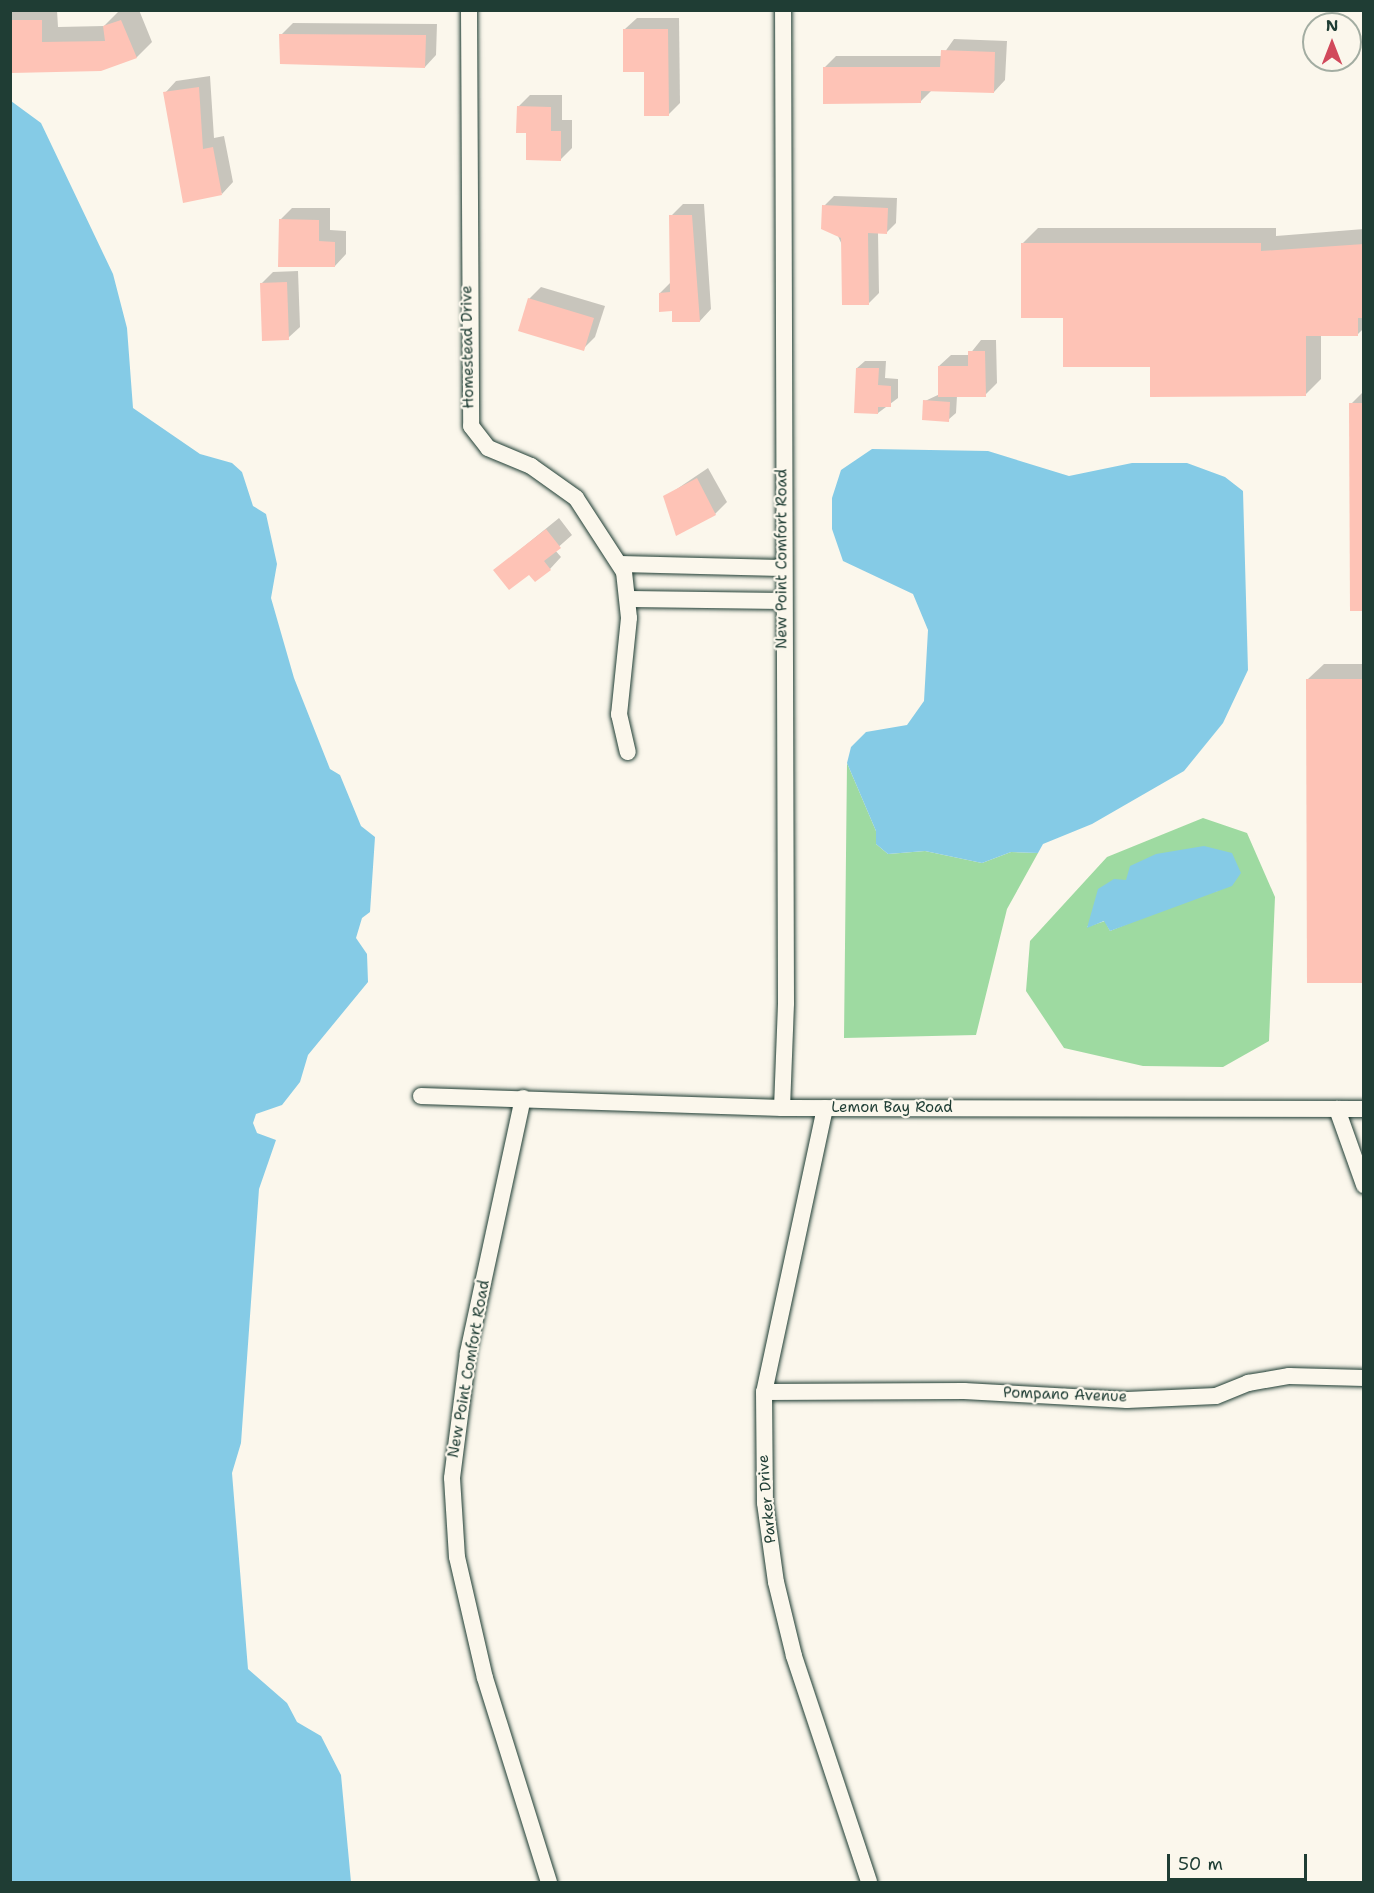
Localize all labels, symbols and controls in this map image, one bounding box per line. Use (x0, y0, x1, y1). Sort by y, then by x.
north arrow (1302, 12, 1362, 72)
text: N (1326, 15, 1338, 36)
street label: Homestead Drive (458, 285, 478, 409)
street label: New Point Comfort Road (773, 469, 791, 649)
street label: Lemon Bay Road (831, 1099, 953, 1117)
street label: New Point Comfort Road (444, 1279, 494, 1459)
street label: Pompano Avenue (1003, 1384, 1127, 1406)
street label: Parker Drive (754, 1454, 780, 1544)
scale bar (1170, 1842, 1310, 1880)
text: 50 m (1178, 1852, 1223, 1876)

